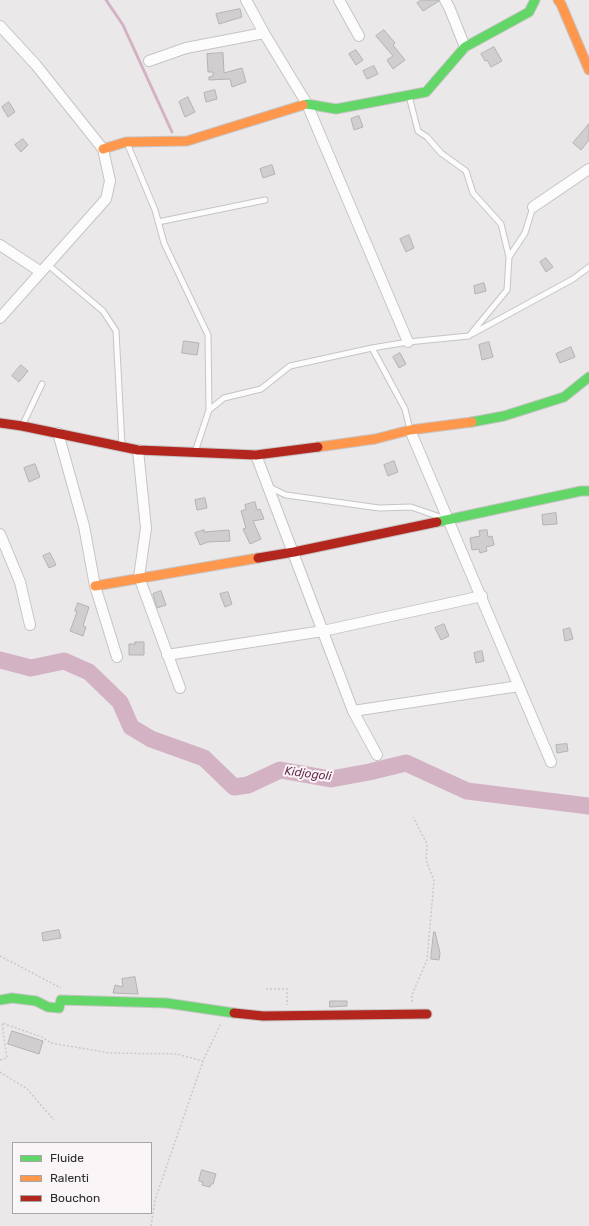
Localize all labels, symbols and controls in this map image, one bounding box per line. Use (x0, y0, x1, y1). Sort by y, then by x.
water label: Kidjogoli (284, 764, 332, 784)
legend (12, 1142, 152, 1214)
text: Fluide (50, 1151, 84, 1165)
text: Ralenti (50, 1171, 89, 1185)
text: Bouchon (50, 1191, 100, 1205)

